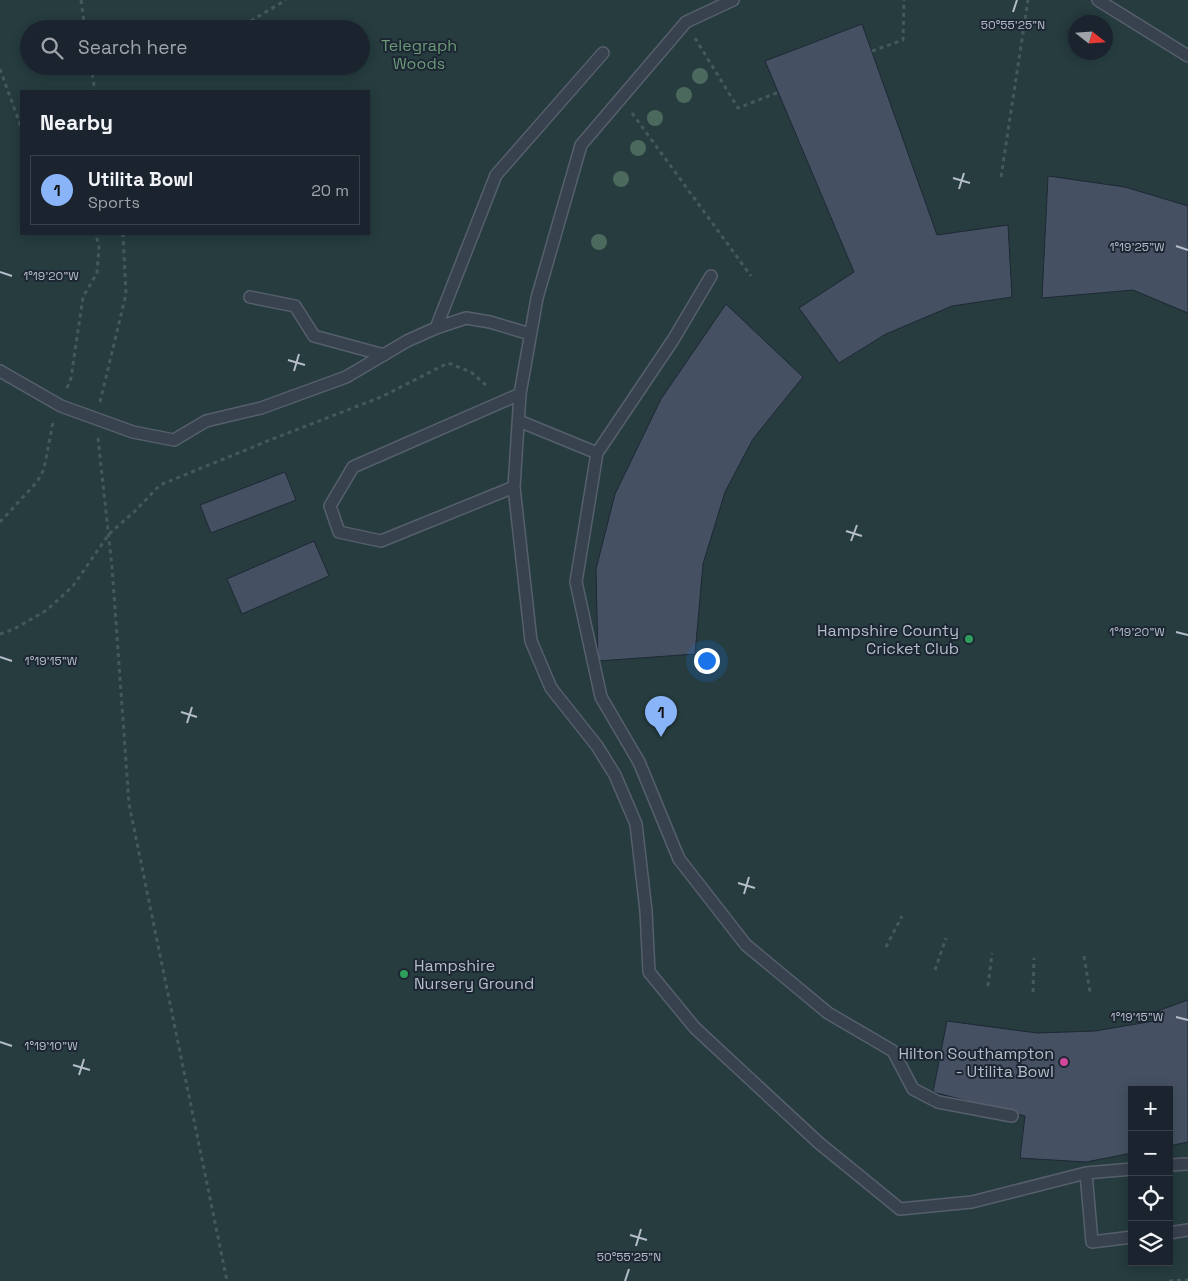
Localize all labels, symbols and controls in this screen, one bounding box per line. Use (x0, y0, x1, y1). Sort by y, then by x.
north arrow (1068, 15, 1113, 60)
text: 50°55'25"N (981, 17, 1045, 33)
search box (20, 20, 370, 75)
icon: search (38, 34, 66, 62)
text: Search here (78, 35, 188, 60)
park label: Telegraph Woods (381, 35, 457, 74)
text: Nearby (40, 109, 113, 136)
text: Utilita Bowl (88, 167, 193, 192)
text: 1 (53, 180, 61, 201)
text: 20 m (311, 180, 349, 201)
text: Sports (88, 192, 140, 213)
text: 1°19'25"W (1110, 239, 1165, 255)
text: 1°19'20"W (23, 268, 79, 284)
place label: Hampshire County Cricket Club (817, 620, 959, 659)
text: 1°19'20"W (1109, 624, 1165, 640)
marker: Hampshire County Cricket Club (963, 633, 975, 645)
your location (694, 648, 720, 674)
text: 1°19'15"W (25, 653, 78, 669)
pin: 1 (645, 696, 677, 737)
place label: Hampshire Nursery Ground (414, 955, 534, 994)
marker: Hampshire Nursery Ground (398, 968, 410, 980)
text: 1°19'15"W (1111, 1009, 1164, 1025)
text: 1°19'10"W (24, 1038, 78, 1054)
place label: Hilton Southampton - Utilita Bowl (898, 1043, 1054, 1082)
marker: Hilton Southampton - Utilita Bowl (1058, 1056, 1070, 1068)
map controls (1128, 1086, 1173, 1266)
button: + (1128, 1086, 1173, 1131)
button: − (1128, 1131, 1173, 1176)
button: locate (1128, 1176, 1173, 1221)
button: layers (1128, 1221, 1173, 1266)
text: 50°55'25"N (597, 1249, 661, 1265)

